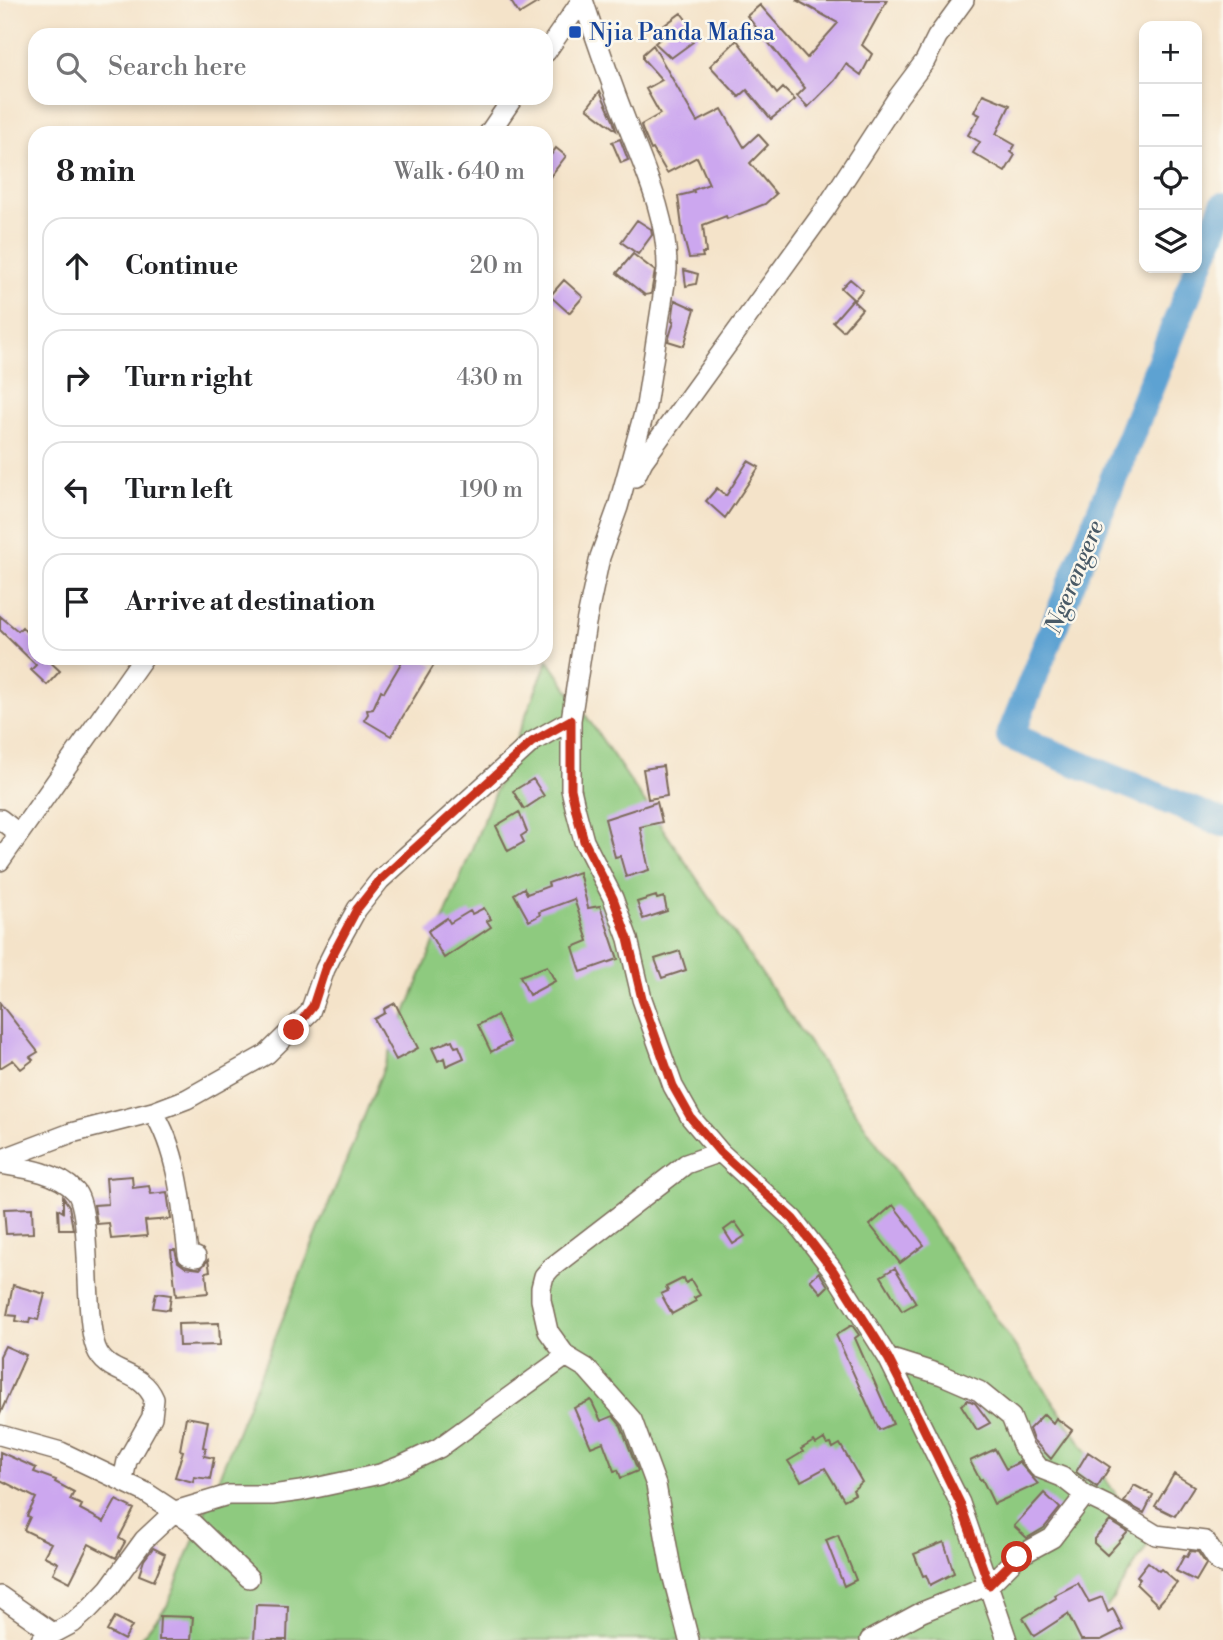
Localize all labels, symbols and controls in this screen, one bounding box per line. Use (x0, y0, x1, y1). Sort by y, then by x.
place label: Njia Panda Mafisa (589, 19, 775, 47)
map controls (1139, 21, 1202, 273)
button: + (1139, 21, 1202, 84)
marker: Njia Panda Mafisa (567, 24, 583, 40)
search box (28, 28, 553, 105)
icon: search (52, 48, 90, 86)
text: Search here (108, 51, 247, 83)
button: − (1139, 84, 1202, 147)
button: locate (1139, 147, 1202, 210)
text: 8 min (56, 153, 135, 191)
text: Walk · 640 m (394, 158, 525, 186)
button: layers (1139, 210, 1202, 273)
icon: ahead (58, 247, 96, 285)
text: Continue (125, 250, 238, 282)
text: 20 m (470, 252, 523, 280)
icon: right (58, 359, 96, 397)
text: Turn right (125, 362, 253, 394)
text: 430 m (456, 364, 523, 392)
icon: left (58, 471, 96, 509)
text: Turn left (125, 474, 233, 506)
text: 190 m (460, 476, 523, 504)
water label: Ngerengere (1038, 516, 1111, 639)
icon: arrive (58, 583, 96, 621)
text: Arrive at destination (125, 586, 375, 618)
route end (278, 1014, 309, 1045)
route start (1001, 1541, 1032, 1572)

